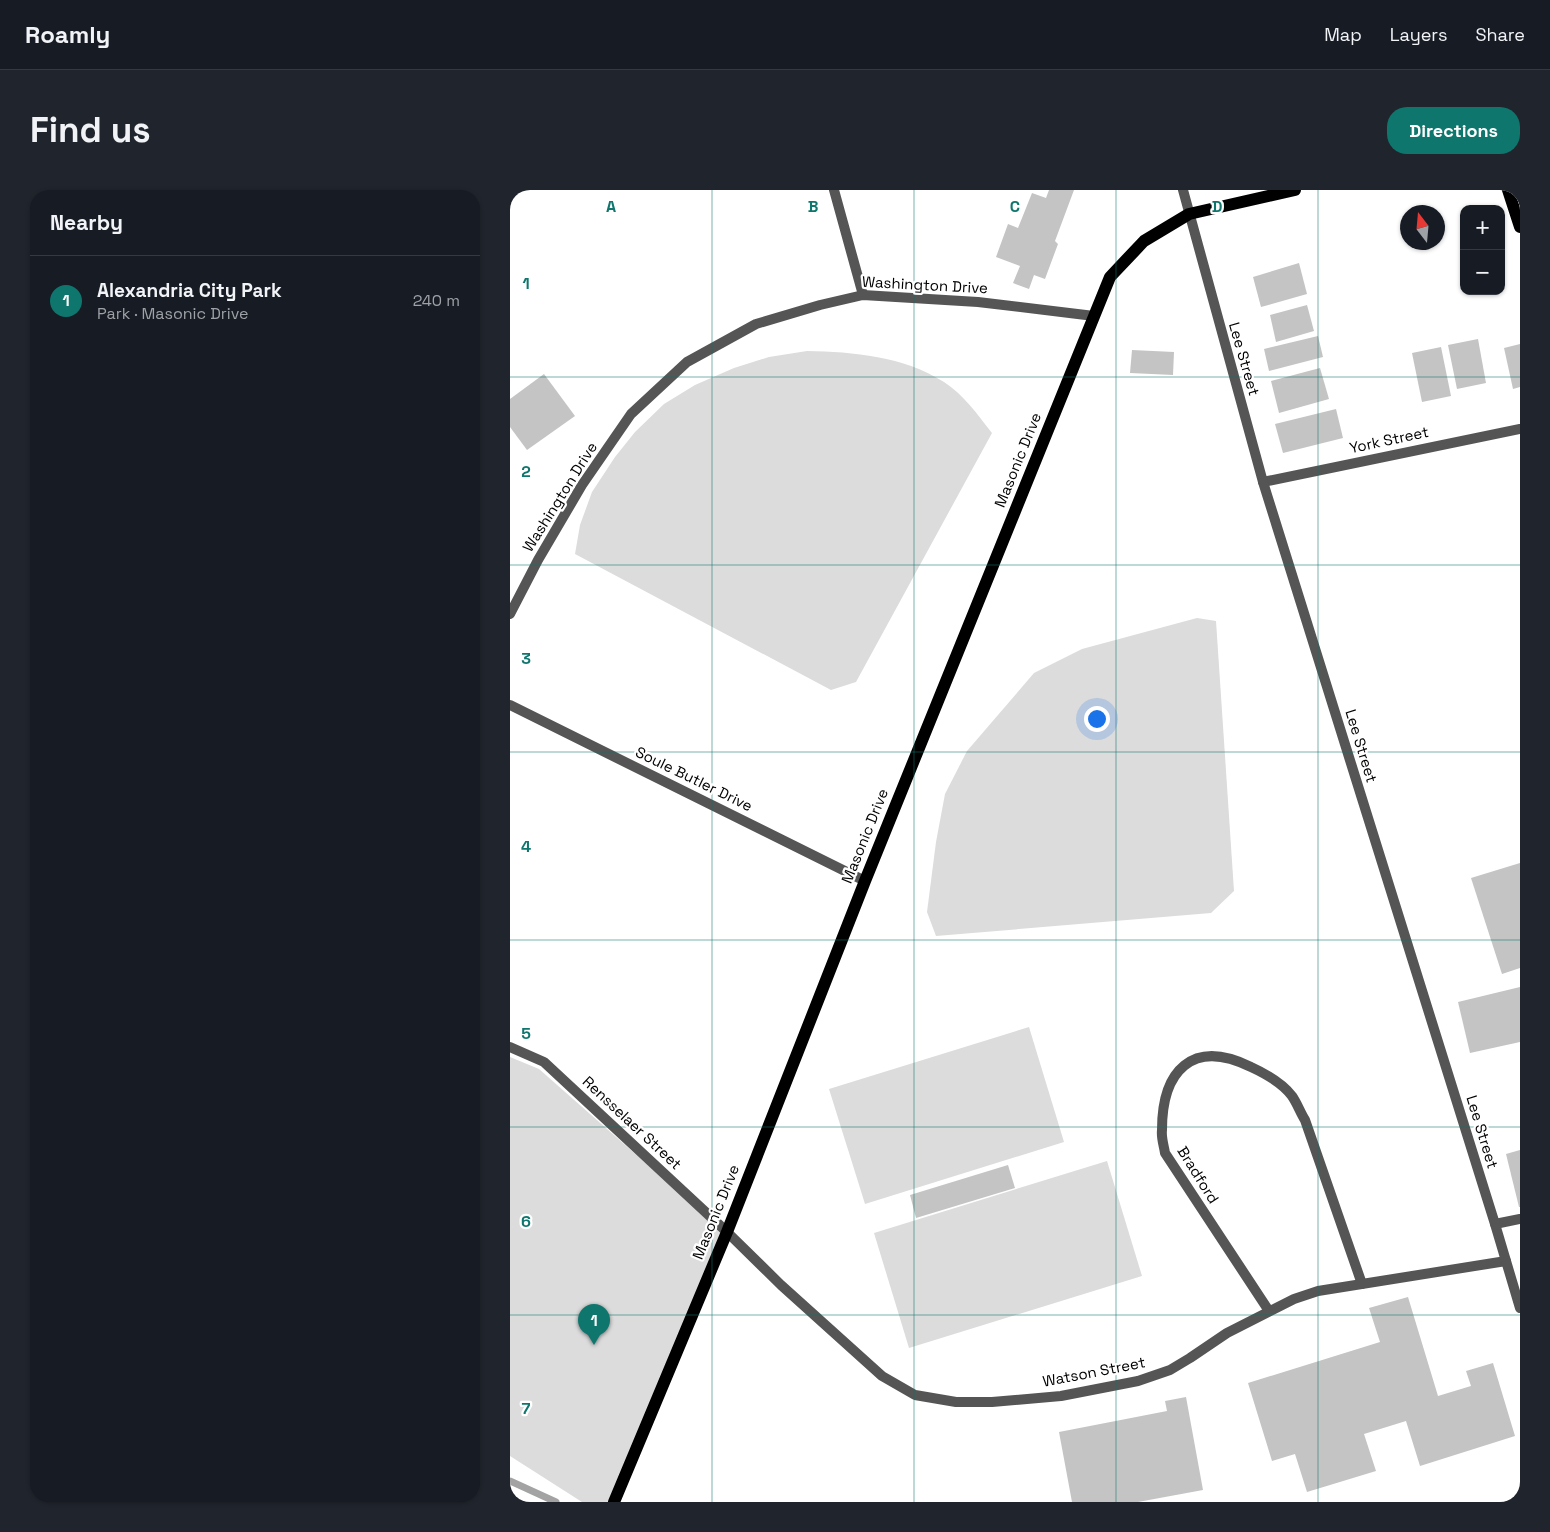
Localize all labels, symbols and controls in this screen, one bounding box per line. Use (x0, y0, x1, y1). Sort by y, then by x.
text: Roamly (25, 19, 110, 50)
text: Map (1324, 23, 1362, 46)
text: Layers (1390, 23, 1447, 46)
text: Share (1475, 23, 1525, 46)
button: Directions (1387, 107, 1520, 154)
text: Find us (30, 108, 151, 152)
text: A (606, 196, 616, 217)
text: B (808, 196, 818, 217)
text: C (1010, 196, 1020, 217)
text: D (1212, 196, 1222, 217)
north arrow (1400, 205, 1445, 250)
map controls (1460, 205, 1505, 295)
button: + (1460, 205, 1505, 250)
text: Nearby (50, 209, 123, 236)
button: − (1460, 250, 1505, 295)
street label: Washington Drive (862, 272, 989, 297)
text: 1 (522, 273, 530, 294)
text: Alexandria City Park (97, 278, 282, 303)
text: 1 (62, 290, 70, 311)
text: 240 m (413, 290, 460, 311)
text: Park · Masonic Drive (97, 303, 249, 324)
street label: Lee Street (1225, 320, 1264, 398)
street label: Masonic Drive (990, 410, 1045, 510)
street label: York Street (1348, 422, 1430, 457)
street label: Washington Drive (518, 438, 601, 555)
text: 2 (521, 461, 531, 482)
text: 3 (521, 648, 531, 669)
your location (1084, 706, 1110, 732)
street label: Lee Street (1341, 707, 1382, 785)
street label: Soule Butler Drive (633, 742, 756, 815)
street label: Masonic Drive (837, 786, 892, 886)
text: 4 (521, 836, 531, 857)
text: 5 (521, 1023, 531, 1044)
street label: Rensselaer Street (579, 1072, 686, 1173)
street label: Lee Street (1462, 1093, 1503, 1171)
street label: Bradford (1173, 1143, 1223, 1207)
street label: Masonic Drive (688, 1162, 743, 1262)
text: 6 (521, 1211, 531, 1232)
pin: 1 (578, 1304, 610, 1345)
street label: Watson Street (1041, 1352, 1147, 1391)
text: 7 (522, 1398, 531, 1419)

